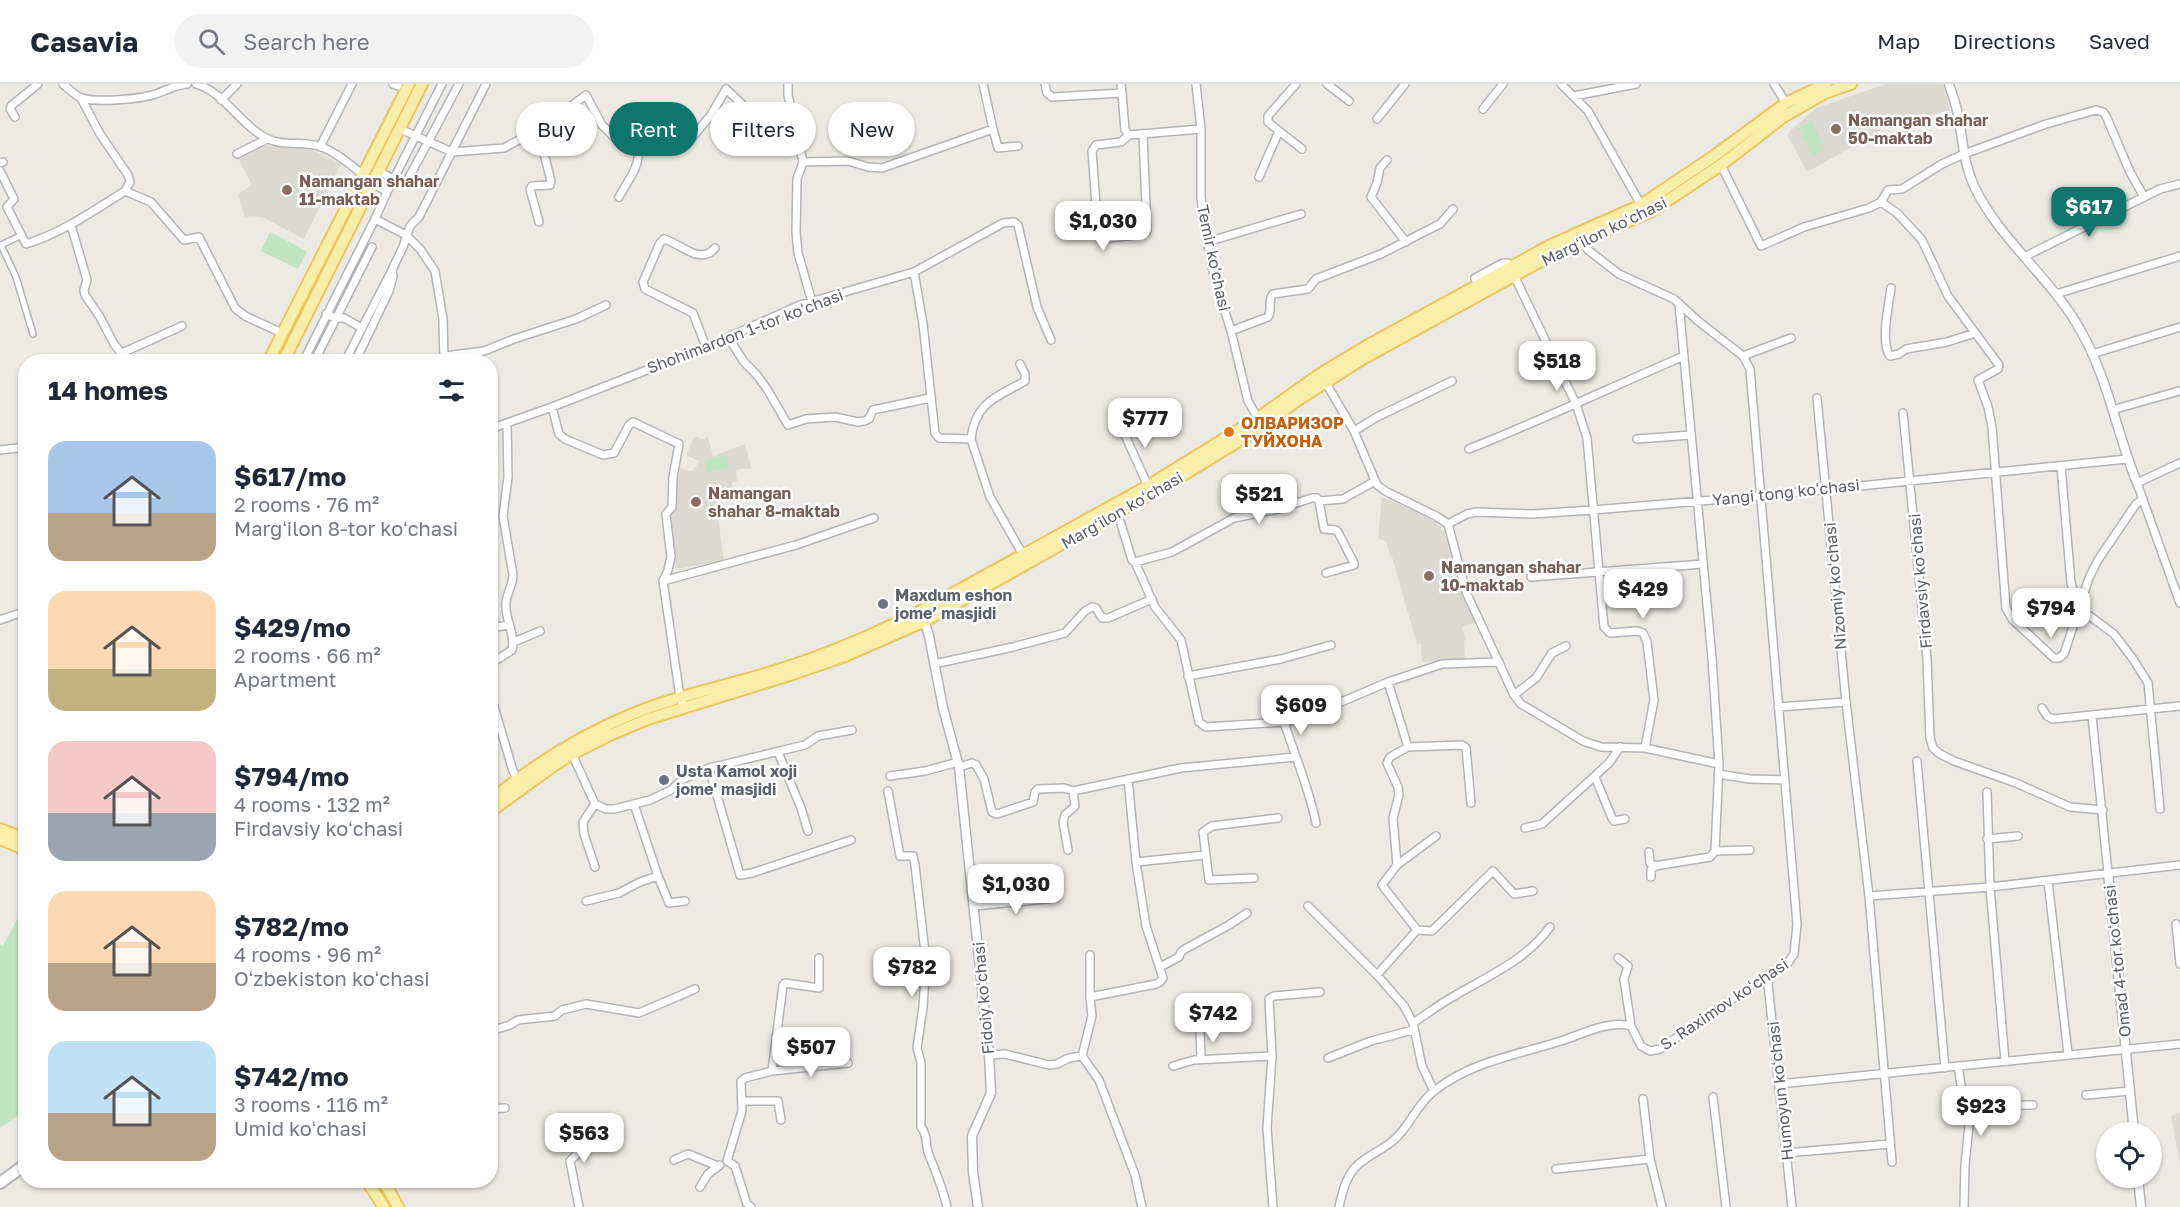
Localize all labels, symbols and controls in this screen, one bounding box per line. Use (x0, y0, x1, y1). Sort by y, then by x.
search box (174, 14, 594, 68)
text: Casavia (30, 25, 138, 58)
icon: search (195, 25, 228, 58)
text: Search here (243, 28, 369, 55)
text: Map (1877, 28, 1920, 54)
text: Directions (1953, 28, 2056, 54)
text: Saved (2089, 28, 2150, 54)
chip: Buy (516, 102, 597, 156)
chip: Rent (609, 102, 698, 156)
chip: Filters (710, 102, 816, 156)
chip: New (828, 102, 915, 156)
place label: Namangan shahar 50-maktab (1848, 110, 1988, 148)
marker: Namangan shahar 50-maktab (1829, 122, 1843, 136)
place label: Namangan shahar 11-maktab (299, 171, 439, 209)
marker: Namangan shahar 11-maktab (280, 183, 294, 197)
pin: $617 (2053, 187, 2125, 238)
street label: Margʻilon koʻchasi (1538, 192, 1670, 270)
text: $617 (2065, 194, 2113, 218)
pin: $1,030 (1054, 201, 1152, 252)
street label: Temir ko'chasi (1193, 203, 1235, 313)
text: $1,030 (1069, 208, 1137, 232)
street label: Shohimardon 1-tor koʻchasi (644, 284, 846, 378)
pin: $518 (1521, 341, 1593, 392)
text: $518 (1533, 348, 1581, 372)
icon: filters (435, 374, 468, 407)
text: 14 homes (48, 375, 168, 406)
pin: $777 (1109, 398, 1181, 449)
text: $777 (1122, 405, 1168, 429)
place label: ОЛВАРИЗОР ТУЙХОНА (1241, 413, 1344, 451)
marker: ОЛВАРИЗОР ТУЙХОНА (1222, 425, 1236, 439)
text: $617/mo (234, 461, 346, 492)
icon: home (96, 465, 168, 537)
street label: Margʻilon koʻchasi (1058, 467, 1186, 553)
pin: $521 (1223, 474, 1295, 525)
street label: Yangi tong koʻchasi (1711, 474, 1861, 510)
text: $521 (1235, 481, 1283, 505)
place label: Namangan shahar 8-maktab (708, 483, 840, 521)
text: 2 rooms · 76 m² (234, 492, 379, 516)
marker: Namangan shahar 8-maktab (689, 495, 703, 509)
street label: Firdavsiy koʻchasi (1904, 513, 1936, 649)
text: Margʻilon 8-tor koʻchasi (234, 516, 458, 540)
street label: Nizomiy koʻchasi (1819, 521, 1851, 651)
place label: Namangan shahar 10-maktab (1441, 557, 1581, 595)
marker: Namangan shahar 10-maktab (1422, 569, 1436, 583)
pin: $429 (1607, 569, 1679, 620)
text: $429 (1618, 576, 1668, 600)
place label: Maxdum eshon jome’ masjidi (894, 585, 1012, 623)
pin: $794 (2015, 588, 2087, 639)
text: $794 (2026, 595, 2076, 619)
marker: Maxdum eshon jome’ masjidi (876, 597, 890, 611)
text: $429/mo (234, 612, 351, 643)
icon: home (96, 615, 168, 687)
text: 2 rooms · 66 m² (234, 643, 381, 667)
text: Apartment (234, 667, 337, 691)
pin: $609 (1265, 685, 1337, 736)
text: $609 (1275, 692, 1327, 716)
text: $794/mo (234, 761, 349, 792)
place label: Usta Kamol xoji jome' masjidi (675, 761, 797, 799)
icon: home (96, 765, 168, 837)
marker: Usta Kamol xoji jome' masjidi (657, 773, 671, 787)
text: 4 rooms · 132 m² (234, 792, 390, 816)
text: Firdavsiy koʻchasi (234, 816, 403, 840)
pin: $1,030 (967, 864, 1065, 915)
text: $1,030 (982, 871, 1050, 895)
street label: Omad 4-tor koʻchasi (2099, 884, 2135, 1038)
text: $782/mo (234, 911, 349, 942)
icon: home (96, 915, 168, 987)
street label: Fidoiy koʻchasi (968, 941, 998, 1055)
text: 4 rooms · 96 m² (234, 942, 381, 966)
pin: $782 (876, 947, 948, 998)
text: $782 (887, 954, 937, 978)
street label: S. Raximov koʻchasi (1656, 954, 1792, 1054)
text: Oʻzbekiston koʻchasi (234, 966, 430, 990)
pin: $742 (1177, 993, 1249, 1044)
text: $742 (1189, 1000, 1238, 1024)
street label: Humoyun koʻchasi (1763, 1020, 1797, 1162)
pin: $507 (775, 1027, 847, 1078)
text: $507 (786, 1034, 836, 1058)
text: $742/mo (234, 1061, 349, 1092)
icon: home (96, 1065, 168, 1137)
pin: $923 (1945, 1086, 2017, 1137)
text: 3 rooms · 116 m² (234, 1092, 388, 1116)
text: $923 (1956, 1093, 2006, 1117)
pin: $563 (548, 1113, 620, 1164)
text: Umid koʻchasi (234, 1116, 367, 1140)
text: $563 (559, 1120, 609, 1144)
map controls (2096, 1122, 2162, 1188)
button: locate (2096, 1122, 2162, 1188)

